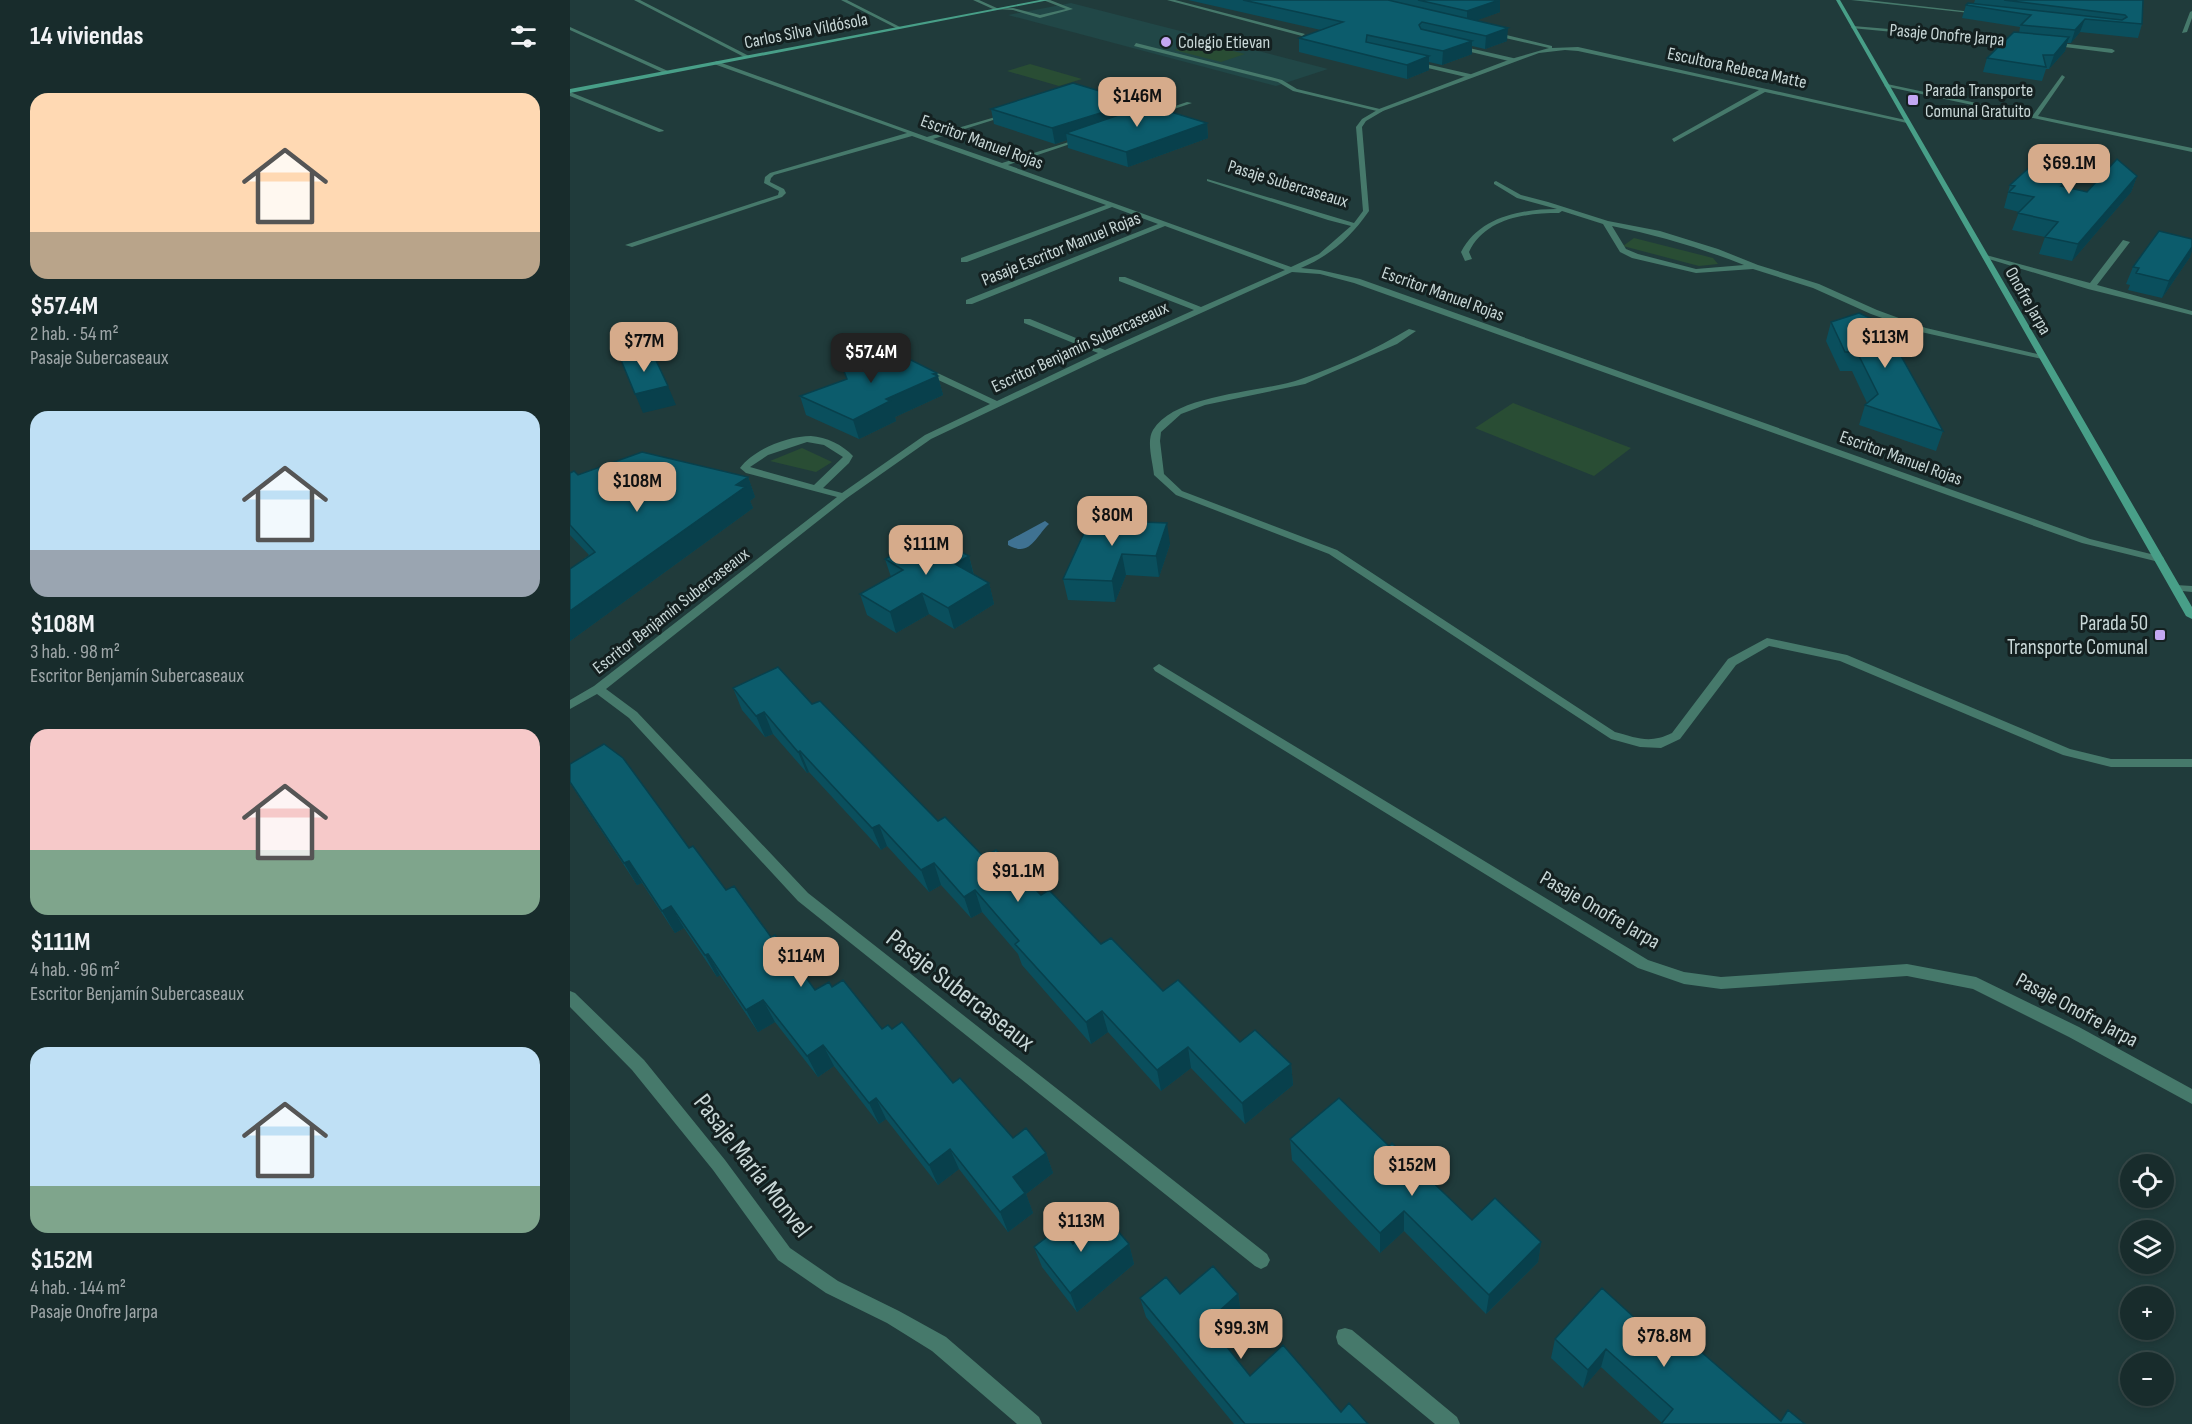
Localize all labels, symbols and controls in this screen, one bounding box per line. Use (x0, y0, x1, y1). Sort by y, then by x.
street label: Carlos Silva Vildósola (742, 9, 870, 53)
icon: filters (507, 20, 540, 53)
street label: Pasaje Onofre Jarpa (1889, 20, 2005, 50)
text: 14 viviendas (30, 21, 143, 52)
place label: Colegio Etievan (1178, 32, 1270, 53)
marker: Colegio Etievan (1159, 35, 1173, 49)
street label: Escultora Rebeca Matte (1665, 43, 1809, 93)
pin: $146M (1095, 77, 1179, 128)
place label: Parada Transporte Comunal Gratuito (1925, 80, 2033, 122)
text: $146M (1112, 84, 1162, 108)
marker: Parada Transporte Comunal Gratuito (1906, 93, 1920, 107)
street label: Escritor Manuel Rojas (918, 110, 1046, 174)
icon: home (231, 132, 339, 240)
pin: $69.1M (2020, 144, 2118, 195)
text: $69.1M (2042, 151, 2096, 175)
street label: Pasaje Subercaseaux (1225, 156, 1351, 212)
street label: Pasaje Escritor Manuel Rojas (978, 207, 1144, 291)
street label: Escritor Manuel Rojas (1379, 262, 1507, 326)
street label: Onofre Jarpa (2000, 264, 2056, 338)
text: $57.4M (30, 291, 98, 322)
street label: Escritor Benjamín Subercaseaux (988, 297, 1172, 397)
pin: $113M (1843, 318, 1927, 369)
text: 2 hab. · 54 m² (30, 322, 119, 346)
pin: $77M (608, 322, 680, 373)
text: $113M (1861, 325, 1909, 349)
text: $77M (624, 329, 664, 353)
pin: $57.4M (822, 333, 920, 384)
text: $57.4M (845, 340, 897, 364)
text: Pasaje Subercaseaux (30, 346, 168, 370)
street label: Escritor Manuel Rojas (1837, 426, 1965, 490)
icon: home (231, 450, 339, 558)
pin: $108M (595, 462, 679, 513)
text: $108M (612, 469, 662, 493)
pin: $80M (1076, 496, 1148, 547)
text: $80M (1091, 503, 1133, 527)
pin: $111M (884, 525, 968, 576)
text: $111M (903, 532, 949, 556)
street label: Escritor Benjamín Subercaseaux (589, 543, 754, 679)
text: $108M (30, 609, 95, 640)
place label: Parada 50 Transporte Comunal (2007, 611, 2148, 660)
marker: Parada 50 Transporte Comunal (2153, 628, 2167, 642)
text: 3 hab. · 98 m² (30, 640, 120, 664)
text: Escritor Benjamín Subercaseaux (30, 664, 244, 688)
icon: home (231, 768, 339, 876)
pin: $91.1M (969, 852, 1067, 903)
text: $91.1M (991, 859, 1045, 883)
street label: Pasaje Onofre Jarpa (1536, 866, 1664, 954)
street label: Pasaje Subercaseaux (880, 923, 1041, 1059)
text: $111M (30, 927, 90, 958)
pin: $114M (759, 937, 843, 988)
text: $114M (777, 944, 825, 968)
text: 4 hab. · 96 m² (30, 958, 120, 982)
street label: Pasaje Onofre Jarpa (2012, 967, 2142, 1053)
text: Escritor Benjamín Subercaseaux (30, 982, 244, 1006)
icon: home (231, 1086, 339, 1194)
street label: Pasaje María Monvel (686, 1088, 818, 1244)
pin: $152M (1370, 1146, 1454, 1197)
text: $152M (1388, 1153, 1436, 1177)
map controls (2120, 1154, 2174, 1406)
button: locate (2120, 1154, 2174, 1208)
pin: $113M (1039, 1202, 1123, 1253)
text: $113M (1057, 1209, 1105, 1233)
button: layers (2120, 1220, 2174, 1274)
text: $152M (30, 1245, 93, 1276)
text: 4 hab. · 144 m² (30, 1276, 126, 1300)
button: + (2120, 1286, 2174, 1340)
text: Pasaje Onofre Jarpa (30, 1300, 158, 1324)
pin: $99.3M (1192, 1309, 1290, 1360)
text: $99.3M (1213, 1316, 1269, 1340)
pin: $78.8M (1615, 1317, 1713, 1368)
text: $78.8M (1637, 1324, 1691, 1348)
button: − (2120, 1352, 2174, 1406)

